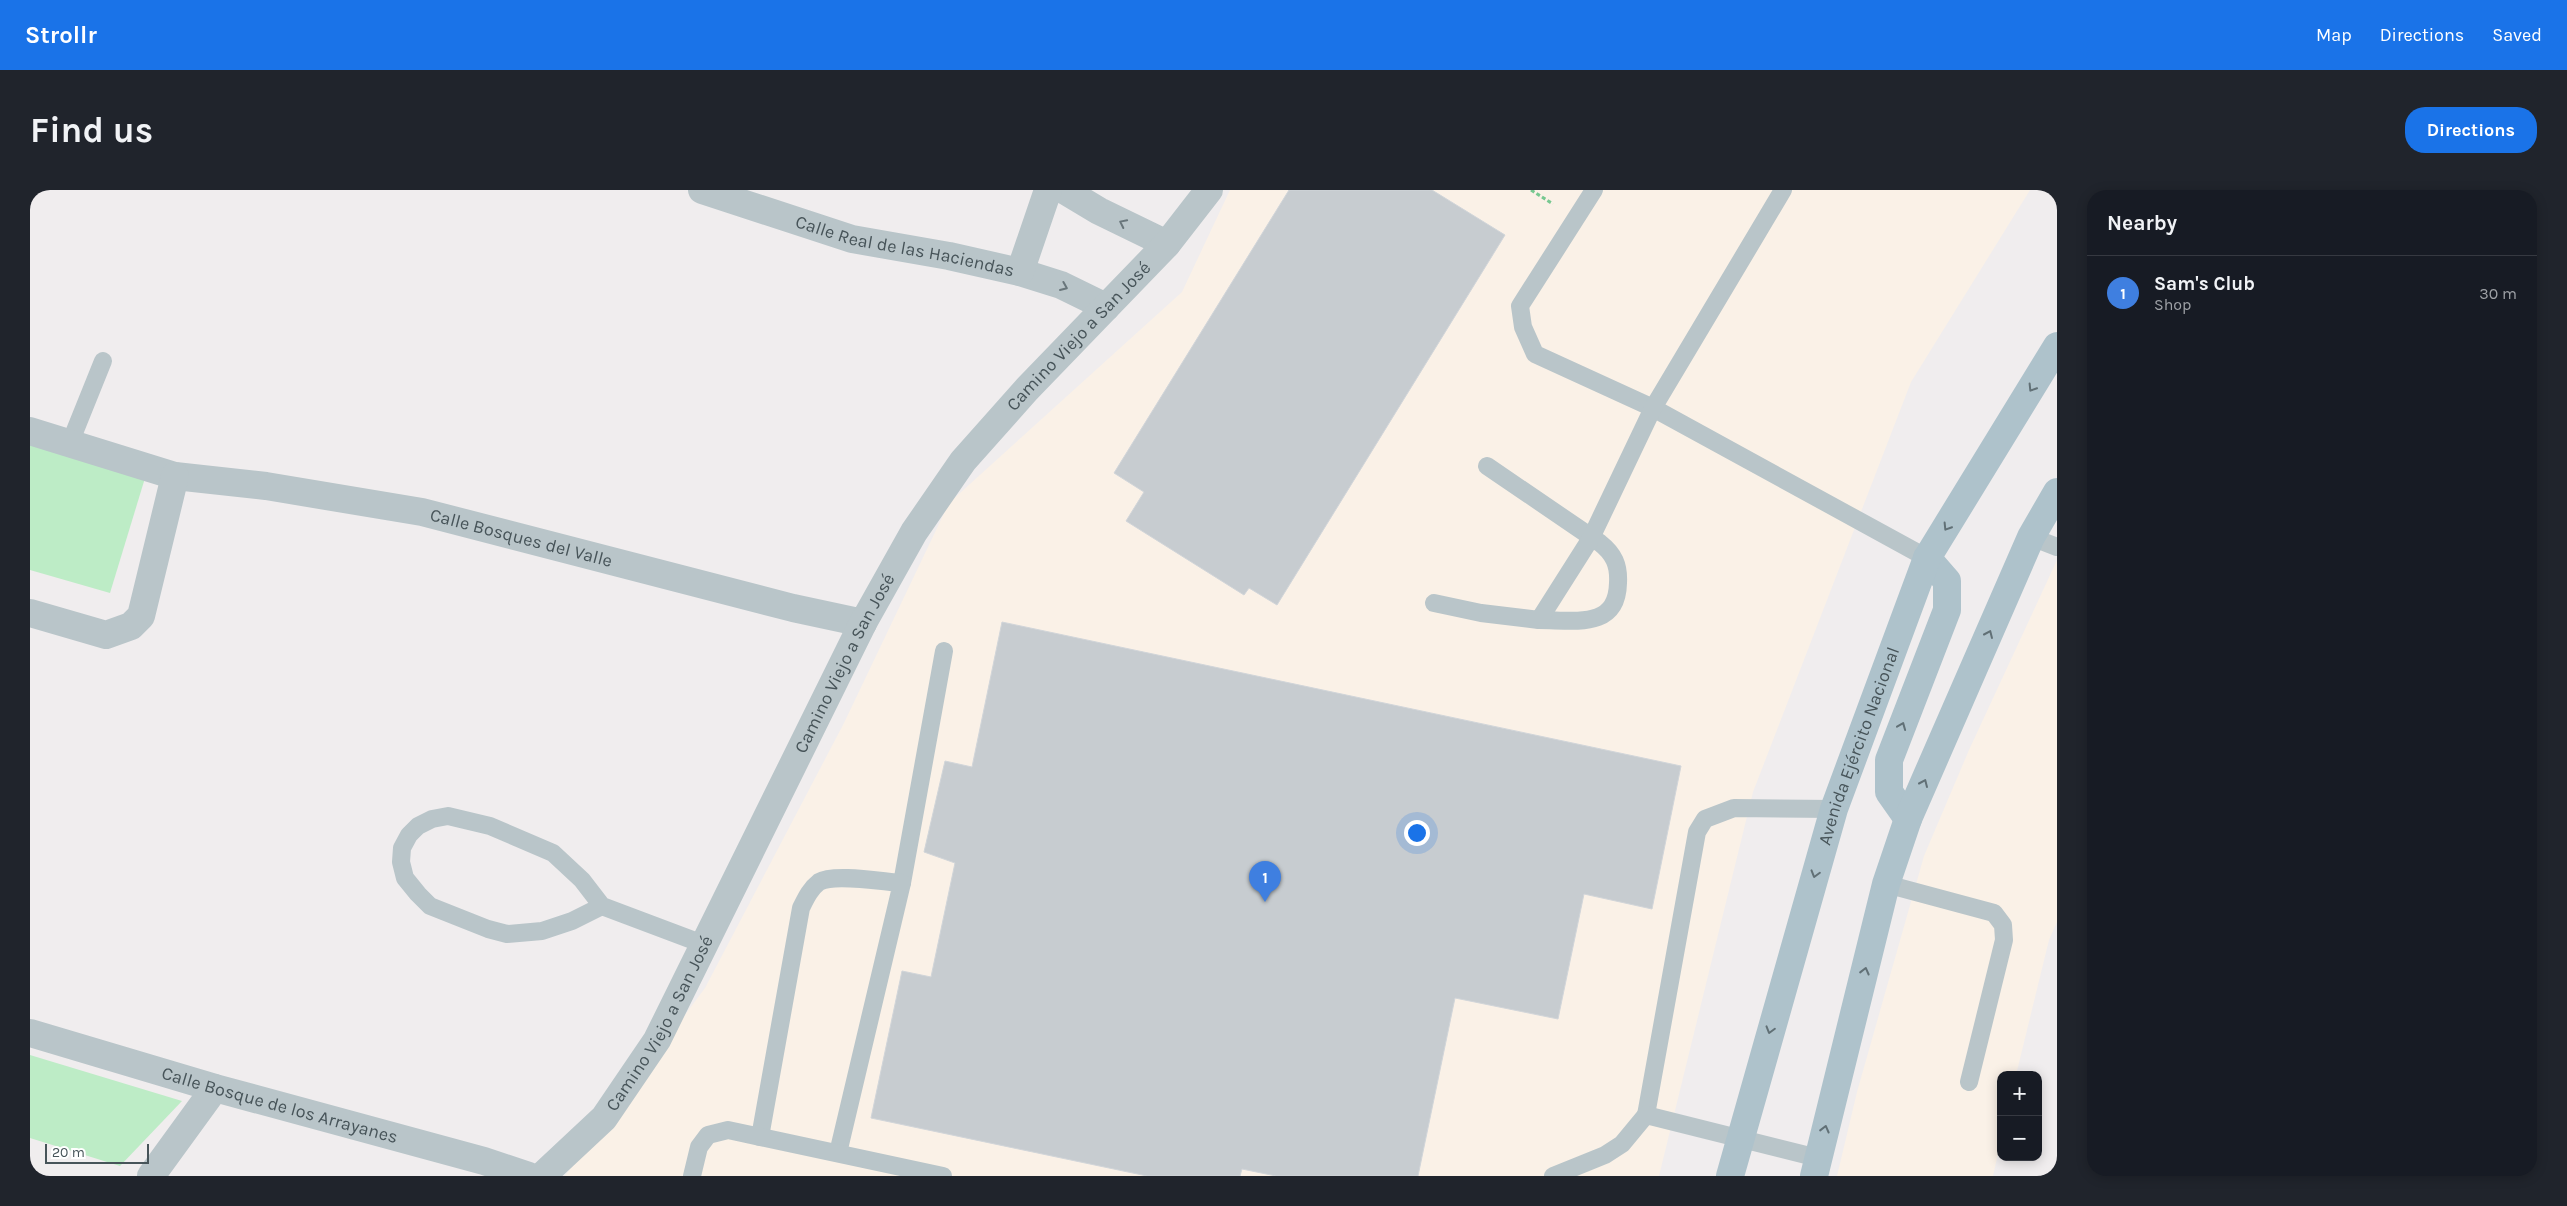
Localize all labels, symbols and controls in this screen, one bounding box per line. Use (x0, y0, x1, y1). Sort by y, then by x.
text: Strollr (25, 21, 97, 49)
text: Map (2316, 24, 2352, 46)
text: Directions (2380, 24, 2464, 46)
text: Saved (2492, 24, 2542, 46)
button: Directions (2405, 107, 2537, 153)
text: Find us (30, 110, 153, 151)
street label: Calle Real de las Haciendas (793, 210, 1016, 281)
text: Nearby (2107, 211, 2177, 235)
one-way arrow (1119, 219, 1128, 229)
street label: Camino Viejo a San José (1002, 257, 1155, 415)
text: Sam's Club (2154, 273, 2255, 295)
one-way arrow (1059, 281, 1068, 291)
text: 1 (2120, 284, 2126, 303)
text: 30 m (2479, 284, 2517, 303)
text: Shop (2154, 295, 2191, 314)
one-way arrow (2028, 382, 2038, 391)
street label: Calle Bosques del Valle (428, 504, 615, 572)
one-way arrow (1943, 521, 1953, 530)
street label: Camino Viejo a San José (790, 570, 900, 757)
one-way arrow (1982, 630, 1993, 639)
street label: Avenida Ejército Nacional (1813, 644, 1904, 848)
one-way arrow (1896, 722, 1907, 731)
one-way arrow (1917, 779, 1928, 788)
your location (1404, 820, 1430, 846)
pin: 1 (1249, 861, 1281, 902)
one-way arrow (1810, 870, 1821, 878)
street label: Camino Viejo a San José (601, 932, 718, 1115)
one-way arrow (1859, 967, 1869, 976)
one-way arrow (1766, 1026, 1776, 1034)
street label: Calle Bosque de los Arrayanes (159, 1062, 400, 1148)
map controls (1997, 1071, 2042, 1161)
button: + (1997, 1071, 2042, 1116)
button: − (1997, 1116, 2042, 1161)
one-way arrow (1819, 1124, 1830, 1133)
scale bar (45, 1141, 149, 1164)
text: 20 m (52, 1144, 85, 1161)

